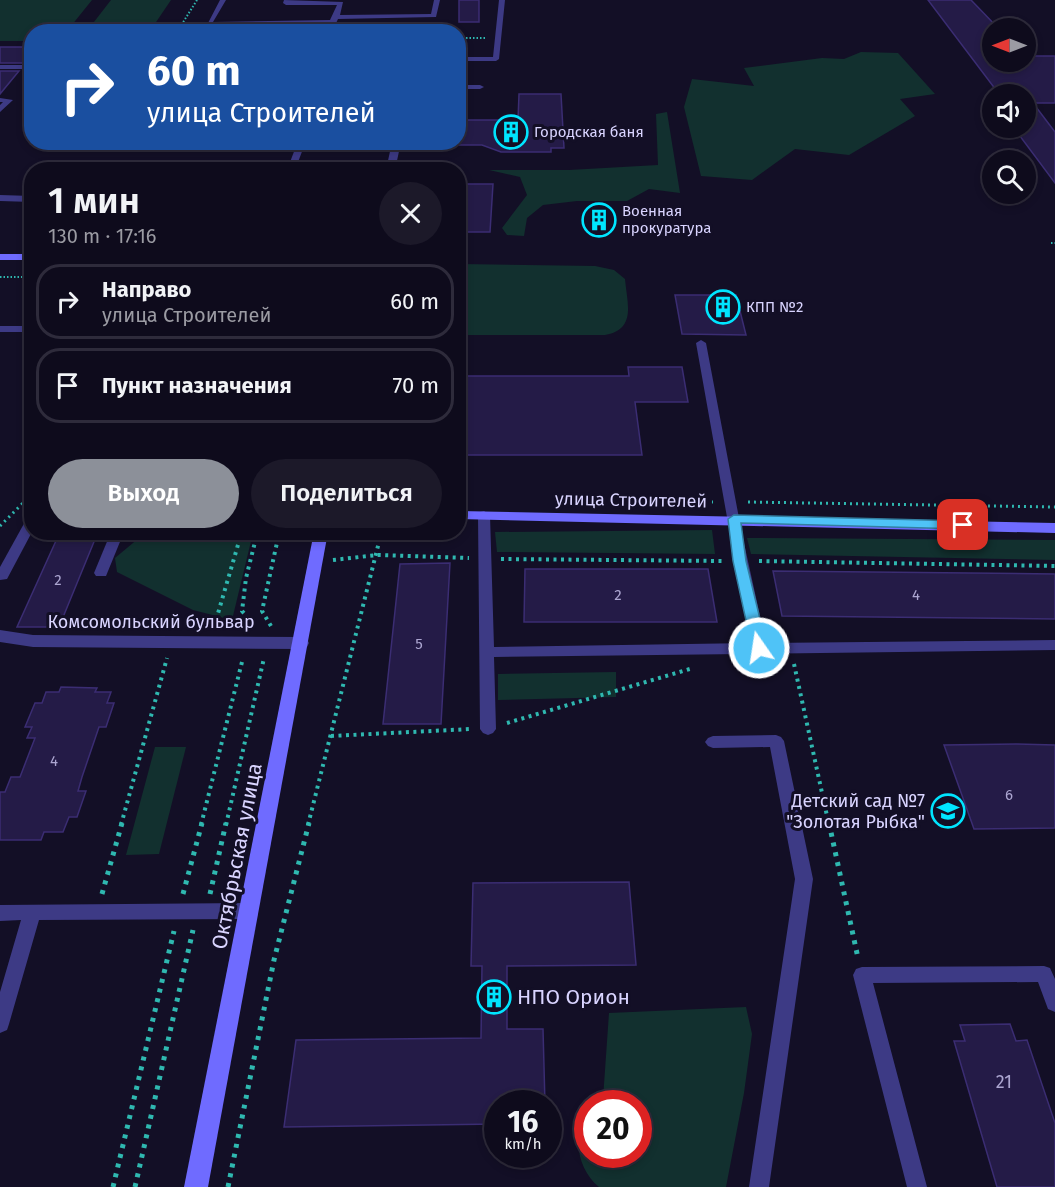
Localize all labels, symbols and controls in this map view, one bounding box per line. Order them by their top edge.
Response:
north arrow [982,18,1036,72]
map controls [982,18,1036,204]
text: 60 m [147,46,241,96]
icon: right [48,48,126,126]
button: sound [982,84,1036,138]
text: улица Строителей [147,97,376,129]
building icon: Городская баня [493,114,529,150]
place label: Городская баня [534,123,644,141]
button: search [982,150,1036,204]
text: 1 мин [48,179,140,223]
button: close [379,182,442,245]
building icon: Военная прокуратура [581,202,617,238]
place label: Военная прокуратура [622,202,711,237]
text: 130 m · 17:16 [48,224,157,248]
text: Направо [102,276,191,303]
icon: right [51,285,84,318]
text: 60 m [390,288,439,315]
building icon: КПП №2 [705,289,741,325]
place label: КПП №2 [746,298,803,316]
text: улица Строителей [102,303,271,327]
icon: arrive [51,369,84,402]
text: Пункт назначения [102,372,292,399]
text: 70 m [393,372,439,399]
button: Выход [48,459,239,528]
button: Поделиться [251,459,442,528]
street label: улица Строителей [555,488,707,512]
pin [937,499,988,550]
icon: arrive [946,508,979,541]
house number: 2 [54,571,62,589]
house number: 2 [614,586,622,604]
house number: 4 [912,586,920,604]
street label: Комсомольский бульвар [47,611,255,633]
position arrow [727,616,791,680]
house number: 5 [415,635,423,653]
house number: 4 [50,752,58,770]
street label: Октябрьская улица [206,761,268,951]
house number: 6 [1005,786,1013,804]
place label: Детский сад №7 "Золотая Рыбка" [786,790,925,833]
school or university icon: Детский сад №7 "Золотая Рыбка" [930,793,966,829]
building icon: НПО Орион [476,979,512,1015]
place label: НПО Орион [517,984,630,1010]
house number: 21 [996,1071,1012,1093]
speed limit sign: 20 [574,1090,652,1168]
text: 16 [508,1104,538,1140]
text: km/h [504,1135,542,1153]

